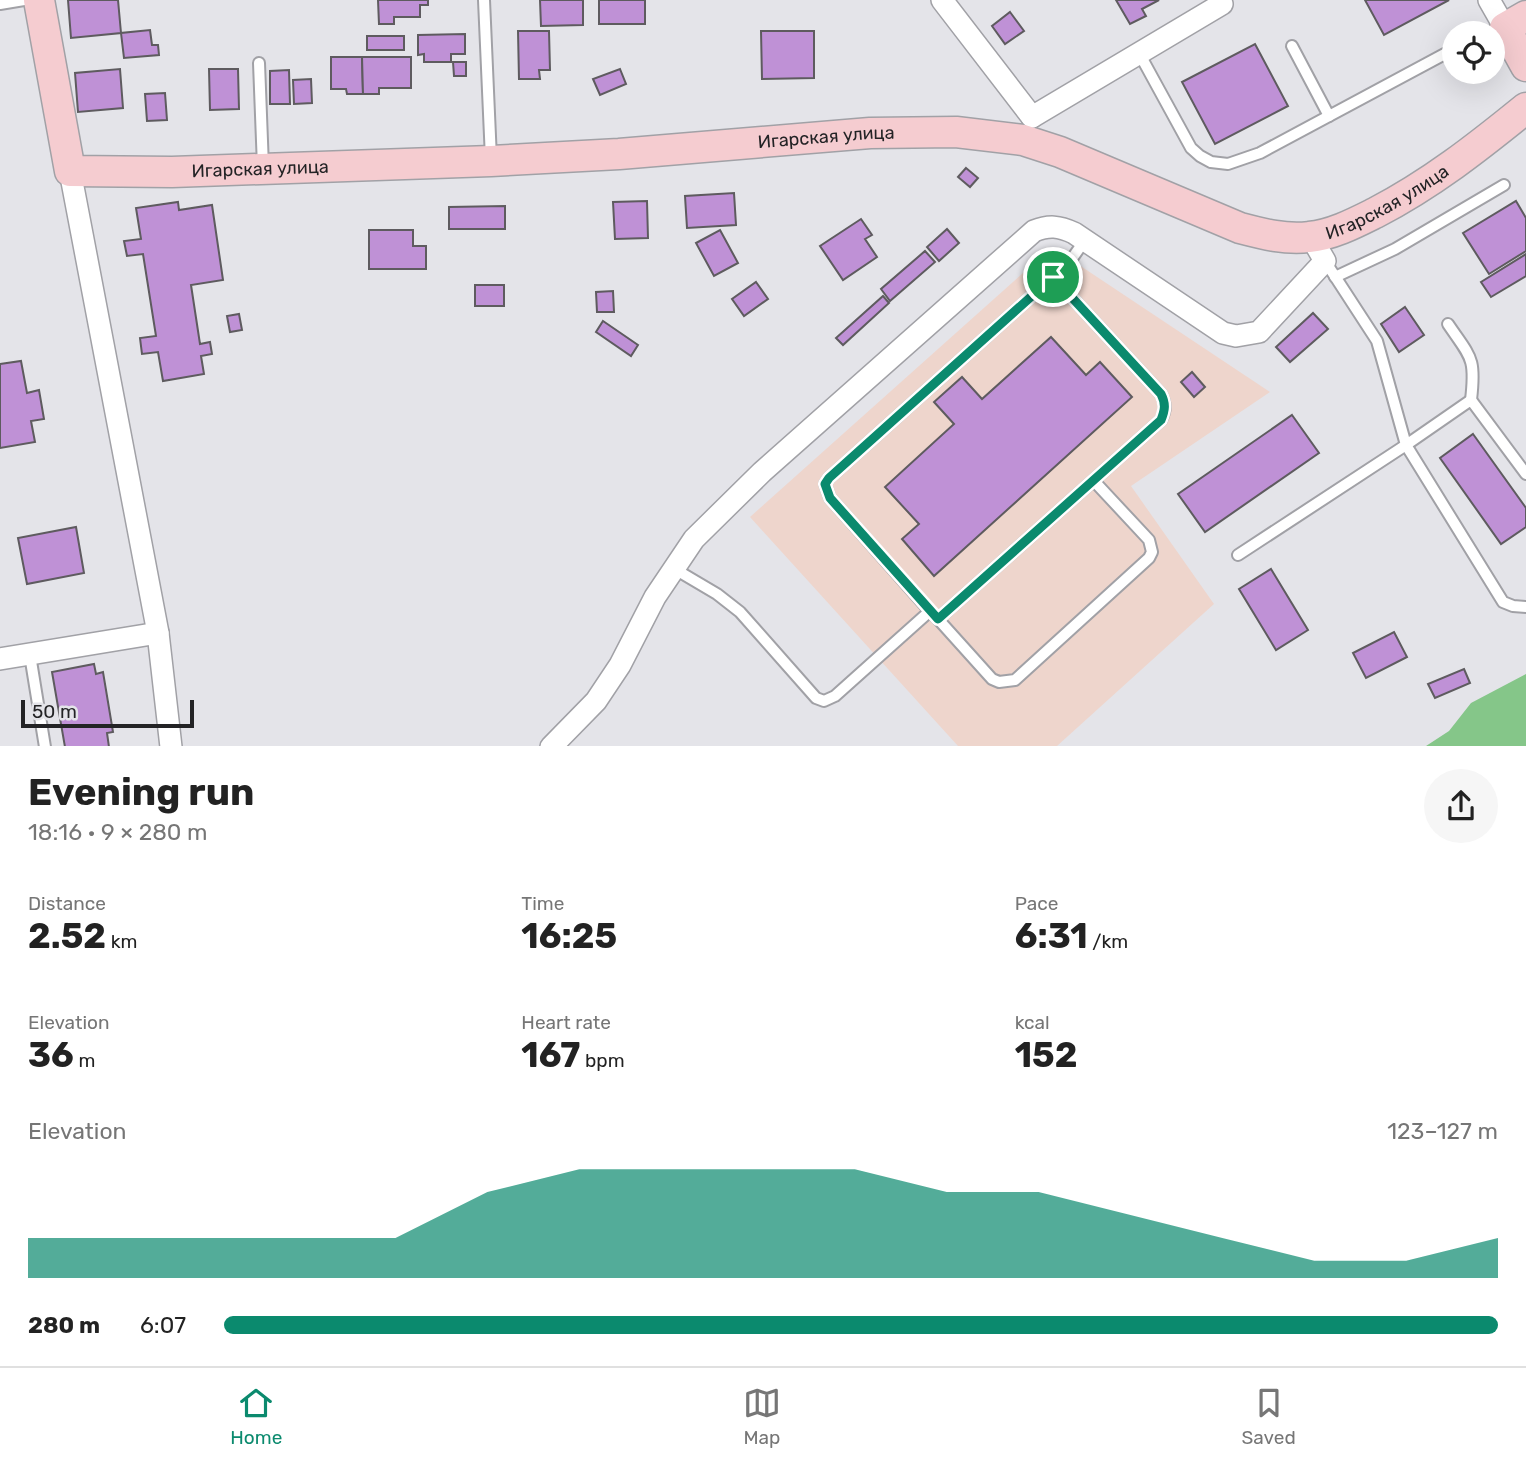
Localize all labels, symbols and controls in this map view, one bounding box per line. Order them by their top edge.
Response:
map controls [1442,21,1505,84]
button: locate [1442,21,1505,84]
street label: Игарская улица [757,122,895,153]
street label: Игарская улица [191,156,329,182]
street label: Игарская улица [1323,160,1453,244]
pin [1023,247,1083,307]
icon: arrive [1034,258,1072,296]
scale bar [21,698,194,729]
text: 50 m [32,700,77,723]
text: Evening run [28,769,254,815]
button: share [1424,769,1498,843]
text: 18:16 · 9 × 280 m [28,818,208,846]
text: Distance [28,892,106,915]
text: Time [521,892,564,915]
text: Pace [1015,892,1058,915]
text: 2.52 [28,915,106,957]
text: 16:25 [521,915,617,957]
text: 6:31 [1015,915,1088,957]
text: km [106,930,137,953]
text: /km [1088,930,1128,953]
text: Elevation [28,1011,109,1034]
text: Heart rate [521,1011,611,1034]
text: kcal [1015,1011,1050,1034]
text: 36 [28,1034,74,1076]
text: 167 [521,1034,580,1076]
text: 152 [1015,1034,1077,1076]
text: m [74,1049,95,1072]
text: bpm [580,1049,625,1072]
text: Elevation [28,1117,127,1145]
text: 123–127 m [1387,1117,1498,1145]
text: 280 m [28,1311,100,1339]
text: 6:07 [140,1311,186,1339]
tab: Home [230,1384,282,1449]
tab: Map [743,1384,781,1449]
tab: Saved [1241,1384,1296,1449]

